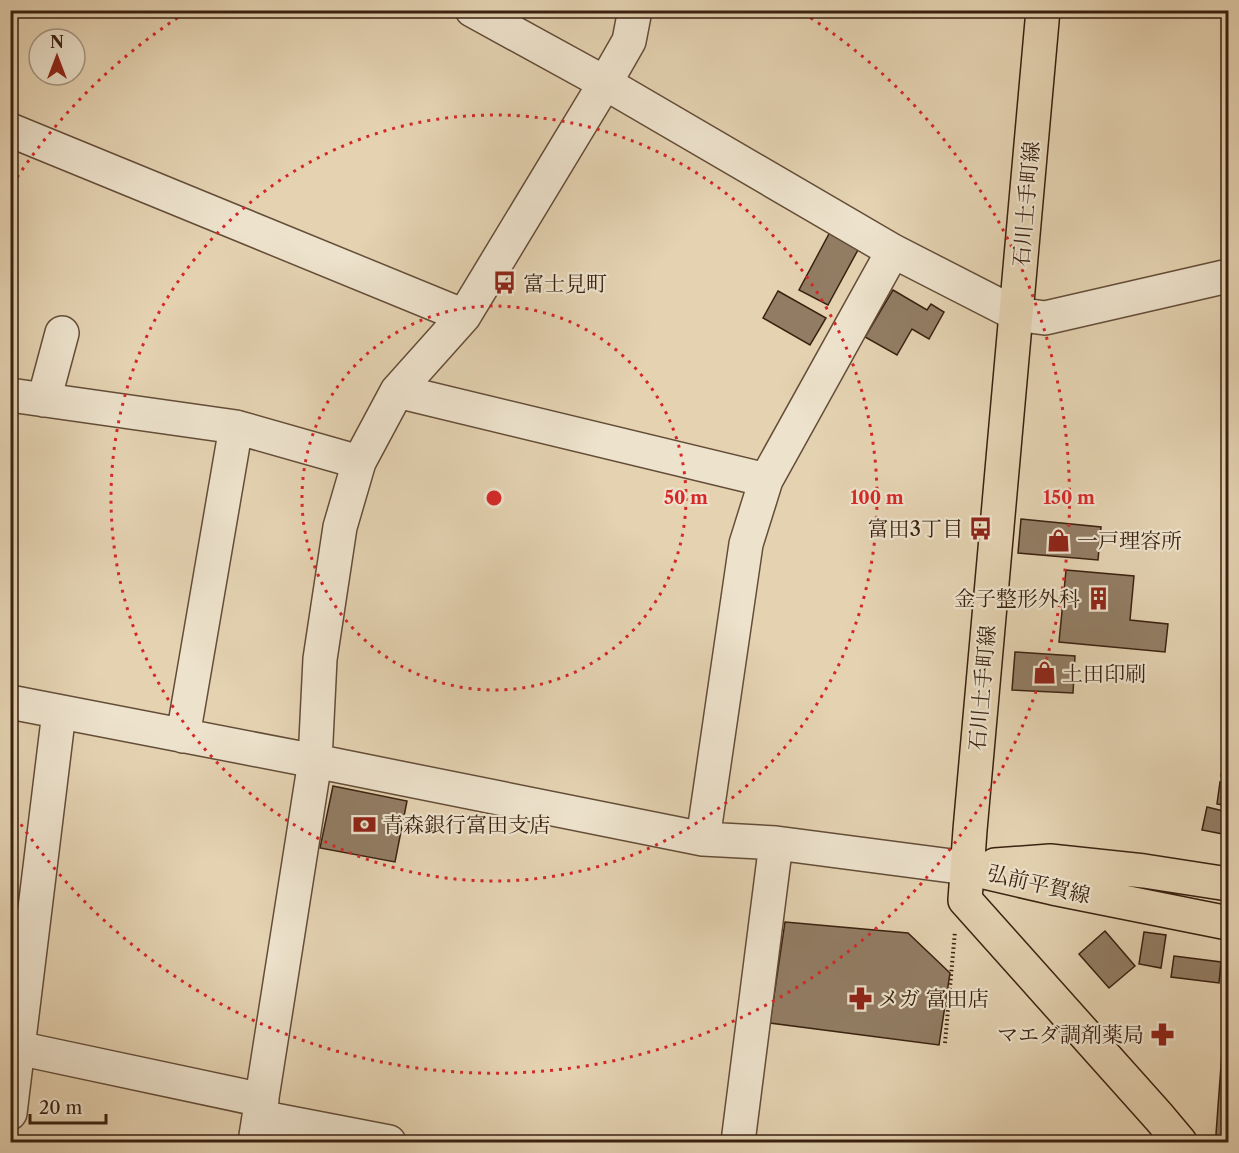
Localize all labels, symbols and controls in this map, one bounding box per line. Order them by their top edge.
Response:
north arrow [27,27,87,87]
text: N [50,32,64,52]
street label: 石川土手町線 [1008,140,1044,268]
bus stop icon: 富士見町 [492,270,518,296]
place label: 富士見町 [523,271,607,296]
text: 50 m [664,487,708,509]
text: 100 m [850,487,904,509]
text: 150 m [1043,487,1095,509]
centre of rings [484,488,504,508]
bus stop icon: 富田3丁目 [968,515,994,541]
place label: 富田3丁目 [867,516,963,541]
shop icon: 一戸理容所 [1046,527,1072,553]
place label: 一戸理容所 [1077,528,1182,553]
building icon: 金子整形外科 [1085,585,1111,611]
place label: 金子整形外科 [954,586,1080,611]
street label: 石川土手町線 [964,624,1000,752]
shop icon: 土田印刷 [1031,660,1057,686]
place label: 土田印刷 [1062,661,1146,686]
bank icon: 青森銀行富田支店 [351,811,377,837]
place label: 青森銀行富田支店 [382,812,550,837]
street label: 弘前平賀線 [985,860,1093,908]
pharmacy icon: メガ 富田店 [847,985,873,1011]
place label: メガ 富田店 [878,986,989,1011]
pharmacy icon: マエダ調剤薬局 [1149,1021,1175,1047]
place label: マエダ調剤薬局 [997,1022,1144,1047]
scale bar [30,1087,106,1125]
text: 20 m [39,1097,83,1119]

